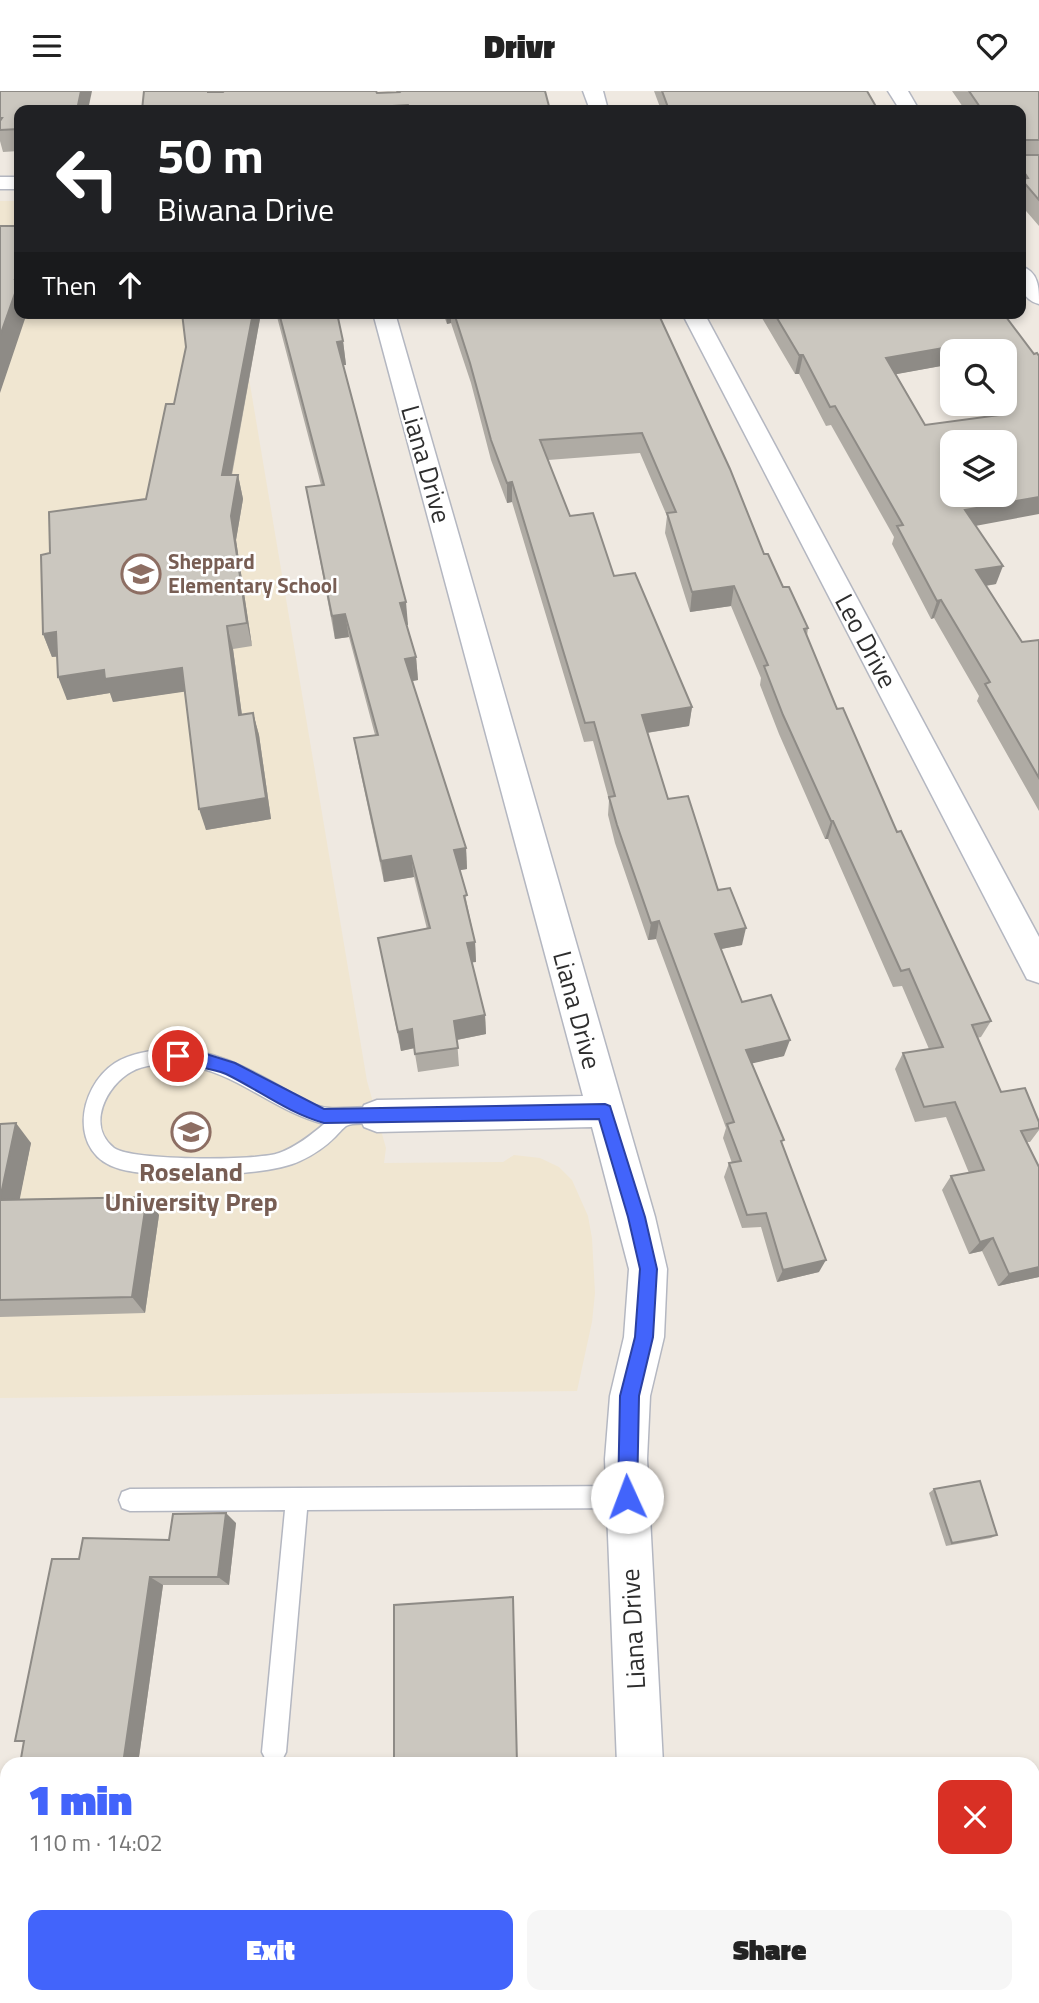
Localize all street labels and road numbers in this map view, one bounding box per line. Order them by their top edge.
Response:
street label: Liana Drive [391,400,462,527]
street label: Leo Drive [825,587,908,695]
street label: Liana Drive [543,947,612,1073]
street label: Liana Drive [610,1568,655,1690]

